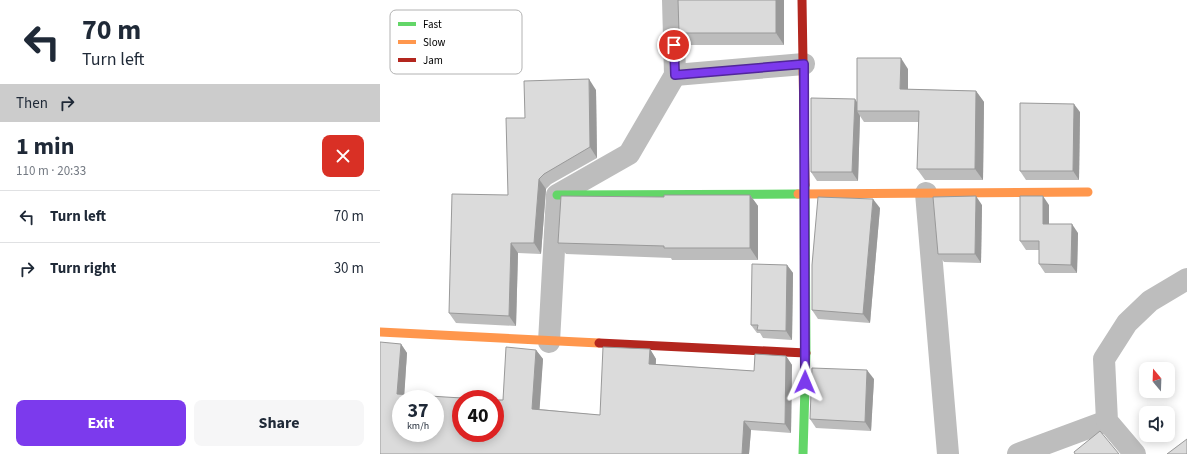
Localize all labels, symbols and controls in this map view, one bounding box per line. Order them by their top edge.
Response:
text: 70 m [82,10,141,50]
legend [390,10,522,74]
icon: left [16,16,68,68]
text: Fast [423,17,442,32]
pin [657,28,691,62]
icon: arrive [663,34,685,56]
text: Slow [423,35,446,50]
text: Turn left [82,47,144,72]
text: Jam [423,53,443,68]
icon: right [56,92,78,114]
text: Then [16,93,48,114]
text: 1 min [16,129,74,164]
button: close [322,135,364,177]
text: 110 m · 20:33 [16,162,86,180]
icon: left [16,206,38,228]
text: Turn left [50,206,106,227]
text: 70 m [334,206,364,227]
icon: right [16,258,38,280]
text: Turn right [50,258,116,279]
text: 30 m [334,258,364,279]
position arrow [784,361,826,403]
north arrow [1139,362,1175,398]
map controls [1139,362,1175,442]
speed limit sign: 40 [452,390,504,442]
text: 37 [407,397,429,425]
button: Exit [16,400,186,446]
button: Share [194,400,364,446]
button: sound [1139,406,1175,442]
text: km/h [407,419,429,433]

